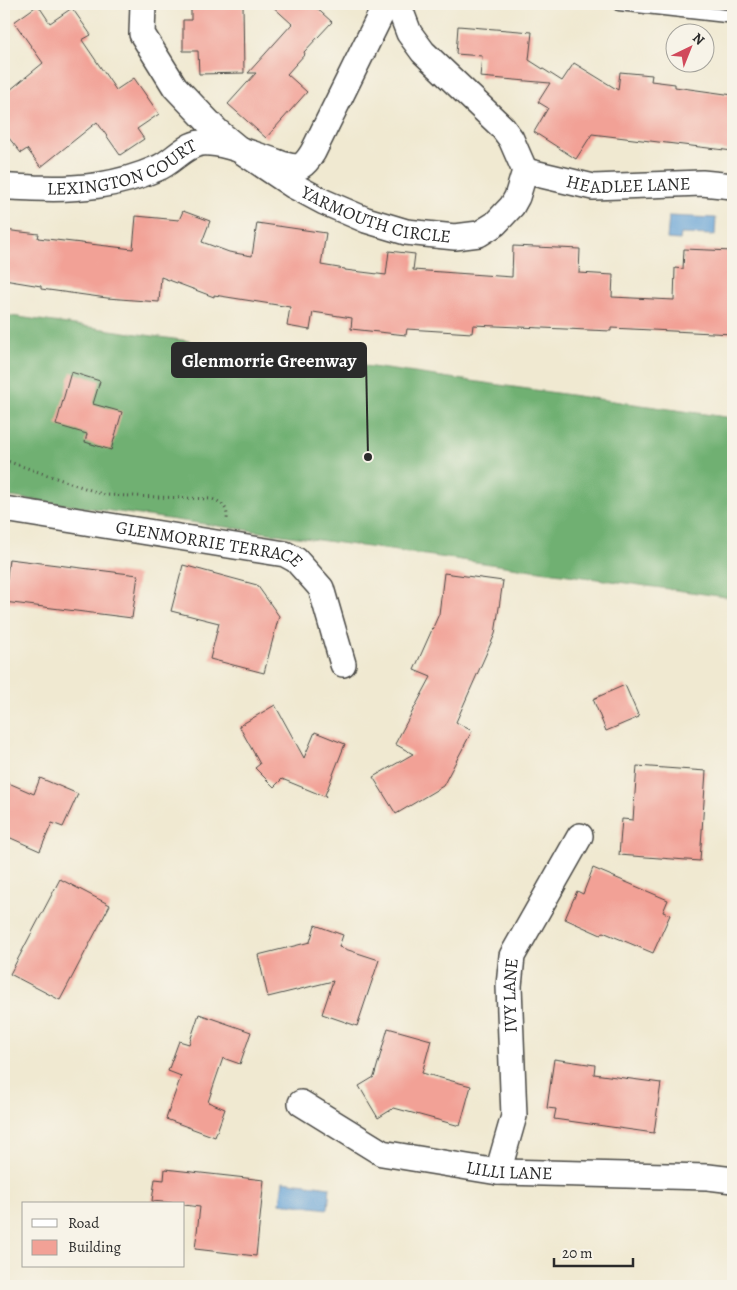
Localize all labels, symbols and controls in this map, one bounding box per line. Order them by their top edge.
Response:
north arrow [664,22,714,72]
text: N [688,28,709,49]
street label: LEXINGTON COURT [47,133,200,200]
street label: HEADLEE LANE [564,169,691,199]
street label: YARMOUTH CIRCLE [296,180,452,248]
callout: Glenmorrie Greenway [172,343,366,377]
text: Glenmorrie Greenway [182,348,358,374]
street label: GLENMORRIE TERRACE [114,515,309,572]
street label: IVY LANE [497,957,524,1033]
street label: LILLI LANE [464,1155,553,1185]
legend [22,1202,185,1268]
text: Road [68,1213,100,1233]
scale bar [554,1235,633,1267]
text: Building [68,1237,121,1257]
text: 20 m [562,1243,593,1263]

